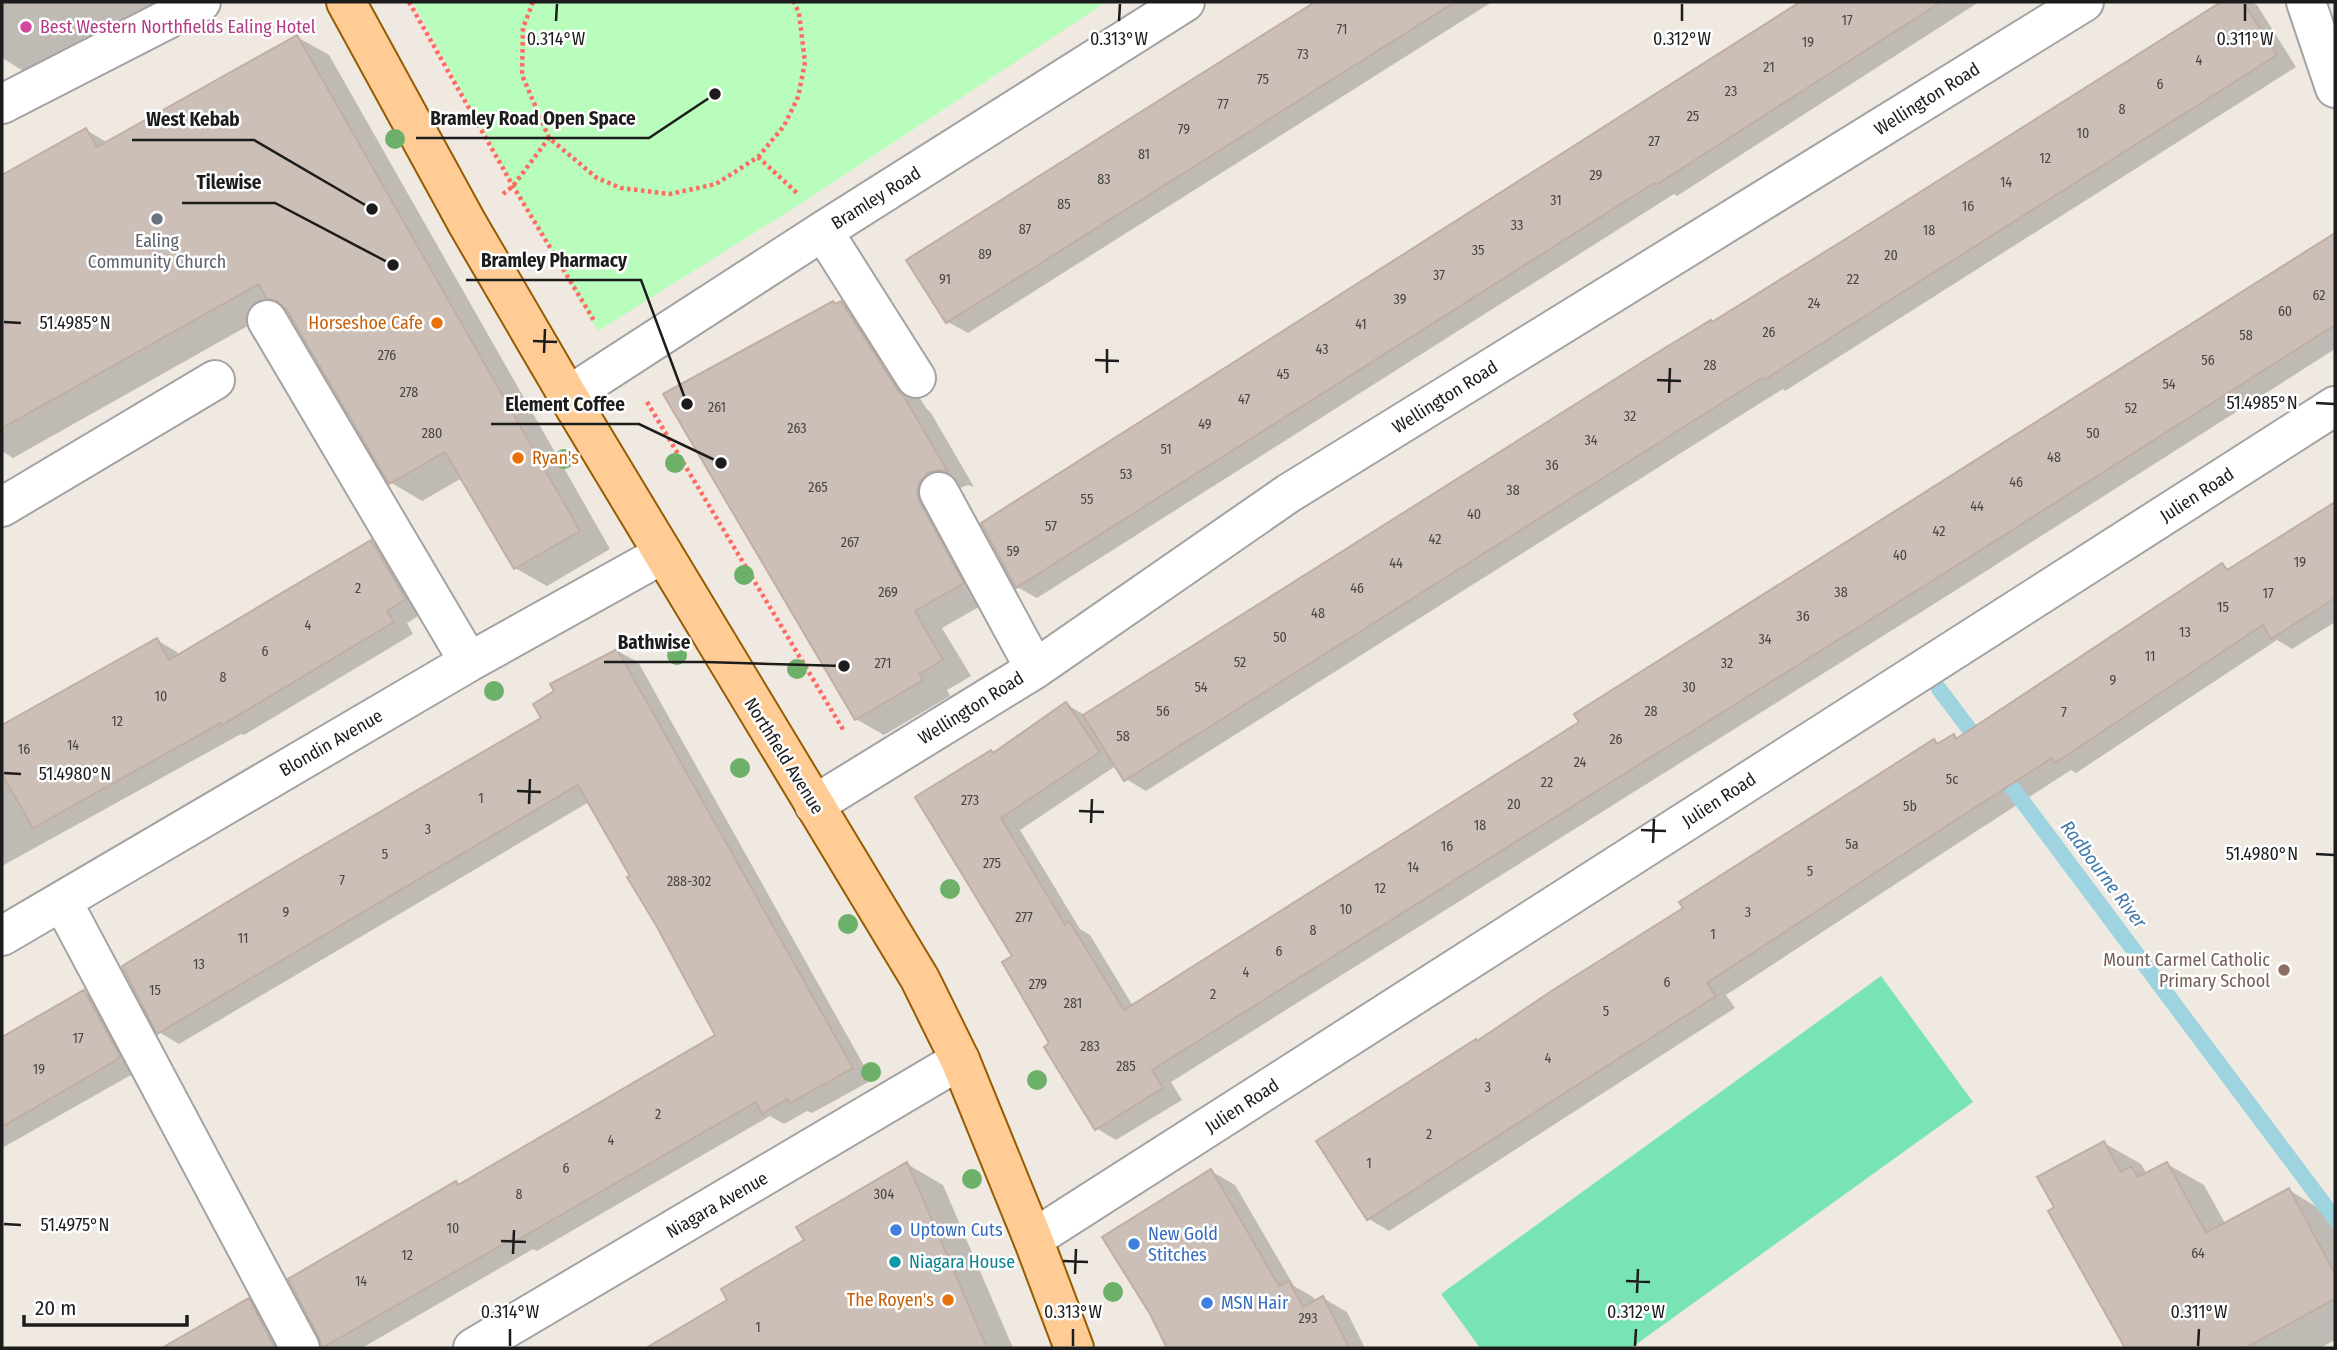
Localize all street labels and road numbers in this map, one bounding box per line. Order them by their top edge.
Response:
street label: Wellington Road [1870,58,1984,140]
street label: Bramley Road [827,162,925,234]
street label: Wellington Road [1388,356,1502,438]
street label: Julien Road [2156,463,2238,527]
street label: Wellington Road [914,667,1028,749]
street label: Northfield Avenue [739,694,829,818]
street label: Blondin Avenue [276,705,387,781]
street label: Julien Road [1678,768,1760,832]
street label: Julien Road [1201,1074,1283,1138]
street label: Niagara Avenue [662,1167,772,1243]

